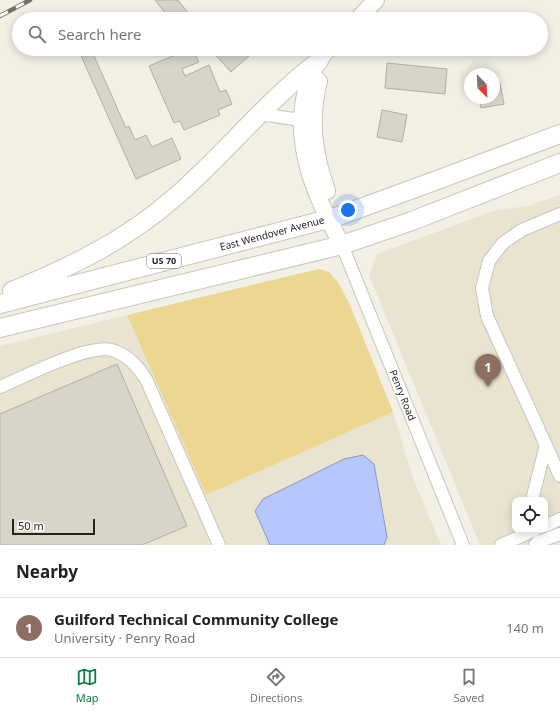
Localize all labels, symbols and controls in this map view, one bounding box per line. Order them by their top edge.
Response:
search box [12,12,548,56]
icon: search [26,23,48,45]
text: Search here [58,24,141,44]
north arrow [464,68,500,104]
your location [338,200,358,220]
street label: East Wendover Avenue [218,212,326,254]
road number: US 70 [147,254,181,268]
pin: 1 [475,354,501,387]
street label: Penry Road [386,367,420,423]
map controls [512,497,548,533]
button: locate [512,497,548,533]
scale bar [12,517,95,536]
text: 50 m [18,518,44,533]
text: Nearby [16,560,78,583]
text: Guilford Technical Community College [54,609,338,629]
text: 1 [25,619,33,637]
text: 140 m [506,619,544,637]
text: University · Penry Road [54,629,195,647]
tab: Map [76,666,99,705]
tab: Directions [250,666,302,705]
tab: Saved [454,666,484,705]

